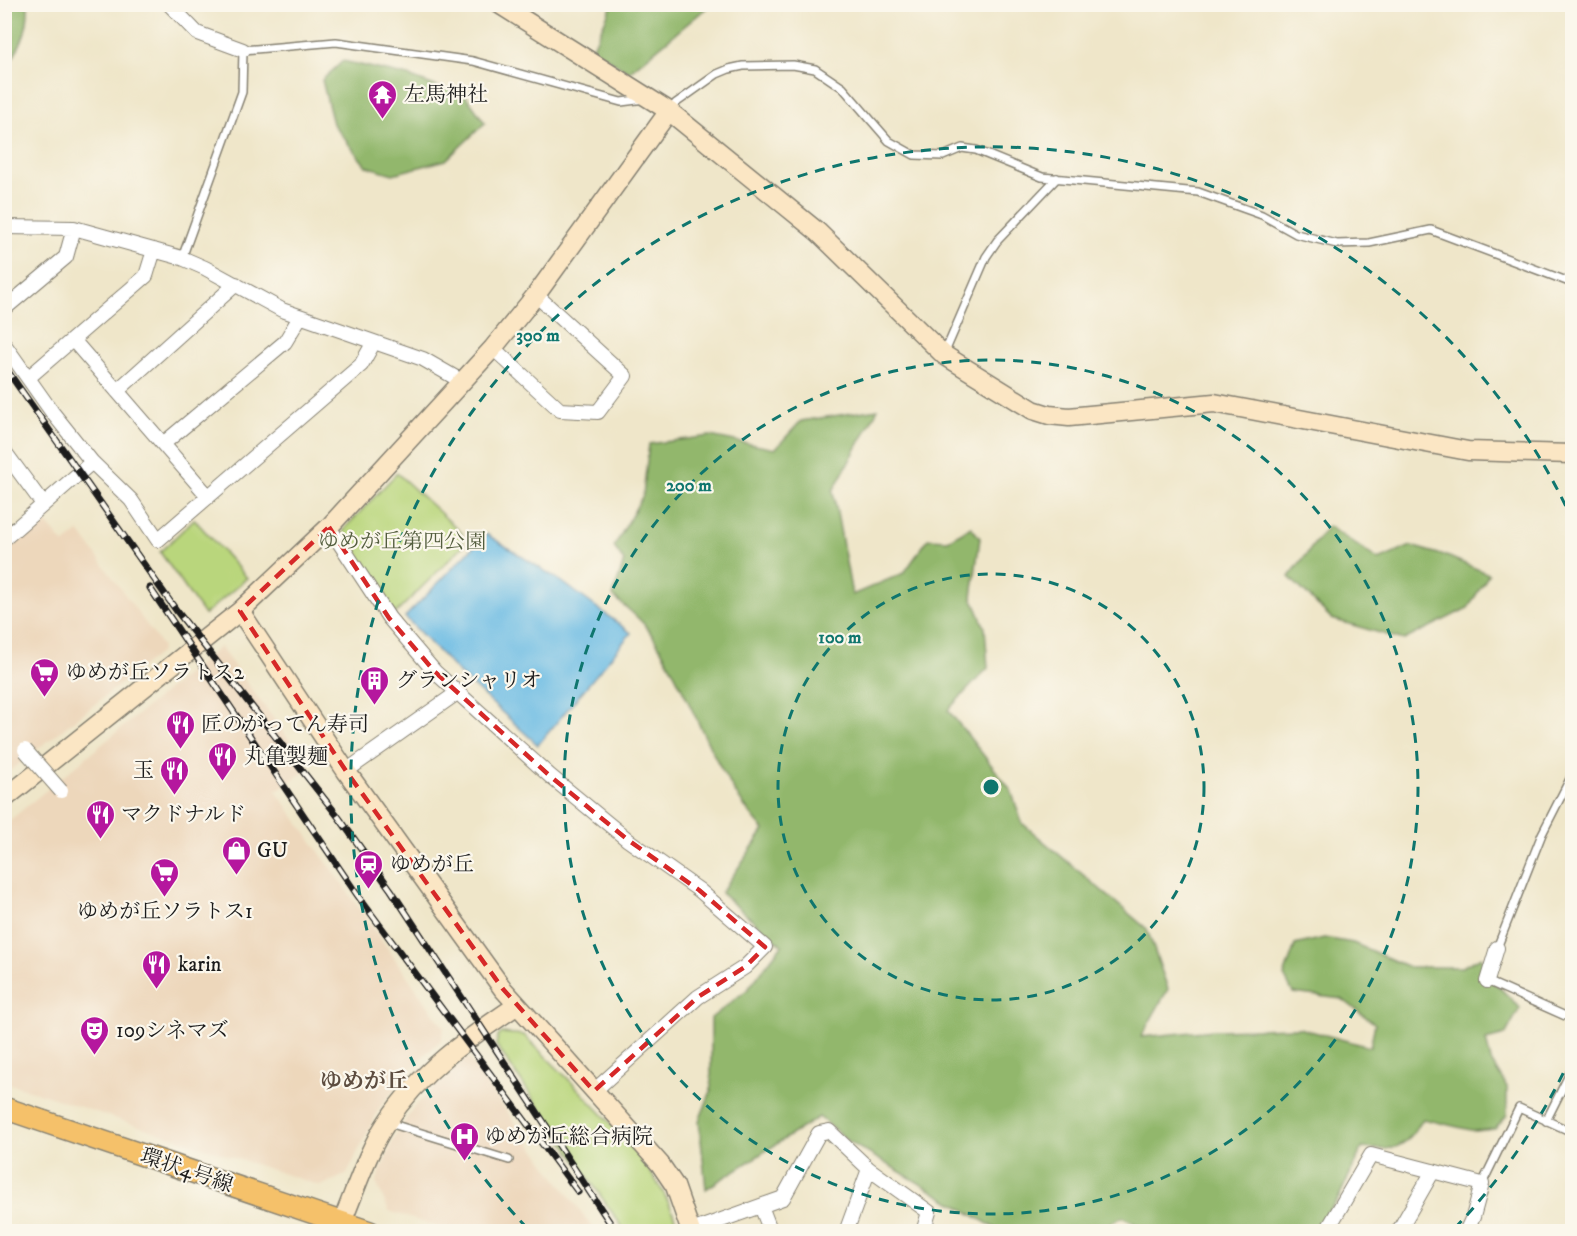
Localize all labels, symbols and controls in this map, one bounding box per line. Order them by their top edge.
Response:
temple icon: 左馬神社 [367,78,399,120]
place label: 左馬神社 [404,82,488,108]
text: 300 m [516,325,560,347]
text: 200 m [666,475,712,497]
park label: ゆめが丘第四公園 [318,529,486,555]
text: 100 m [818,627,862,649]
supermarket icon: ゆめが丘ソラトス2 [29,656,61,698]
place label: ゆめが丘ソラトス2 [66,660,245,686]
building icon: グランシャリオ [359,664,391,706]
place label: グランシャリオ [396,668,542,694]
restaurant icon: 匠のがってん寿司 [164,708,196,750]
place label: 匠のがってん寿司 [201,712,369,738]
restaurant icon: 丸亀製麺 [207,740,239,782]
place label: 丸亀製麺 [244,744,328,770]
restaurant icon: 玉 [159,754,191,796]
place label: 玉 [133,758,154,784]
centre of rings [981,777,1001,797]
restaurant icon: マクドナルド [84,798,116,840]
place label: マクドナルド [121,802,246,828]
shop icon: GU [220,834,252,876]
place label: GU [257,838,288,864]
station icon: ゆめが丘 [353,848,385,890]
place label: ゆめが丘 [390,852,474,878]
supermarket icon: ゆめが丘ソラトス1 [149,856,181,898]
place label: ゆめが丘ソラトス1 [77,899,253,925]
restaurant icon: karin [141,948,173,990]
place label: karin [178,952,222,978]
theatre icon: 109シネマズ [79,1014,111,1056]
place label: 109シネマズ [116,1018,229,1044]
district label: ゆめが丘 [320,1068,408,1095]
hospital icon: ゆめが丘総合病院 [448,1120,480,1162]
place label: ゆめが丘総合病院 [485,1124,653,1150]
street label: 環状4号線 [137,1143,236,1199]

